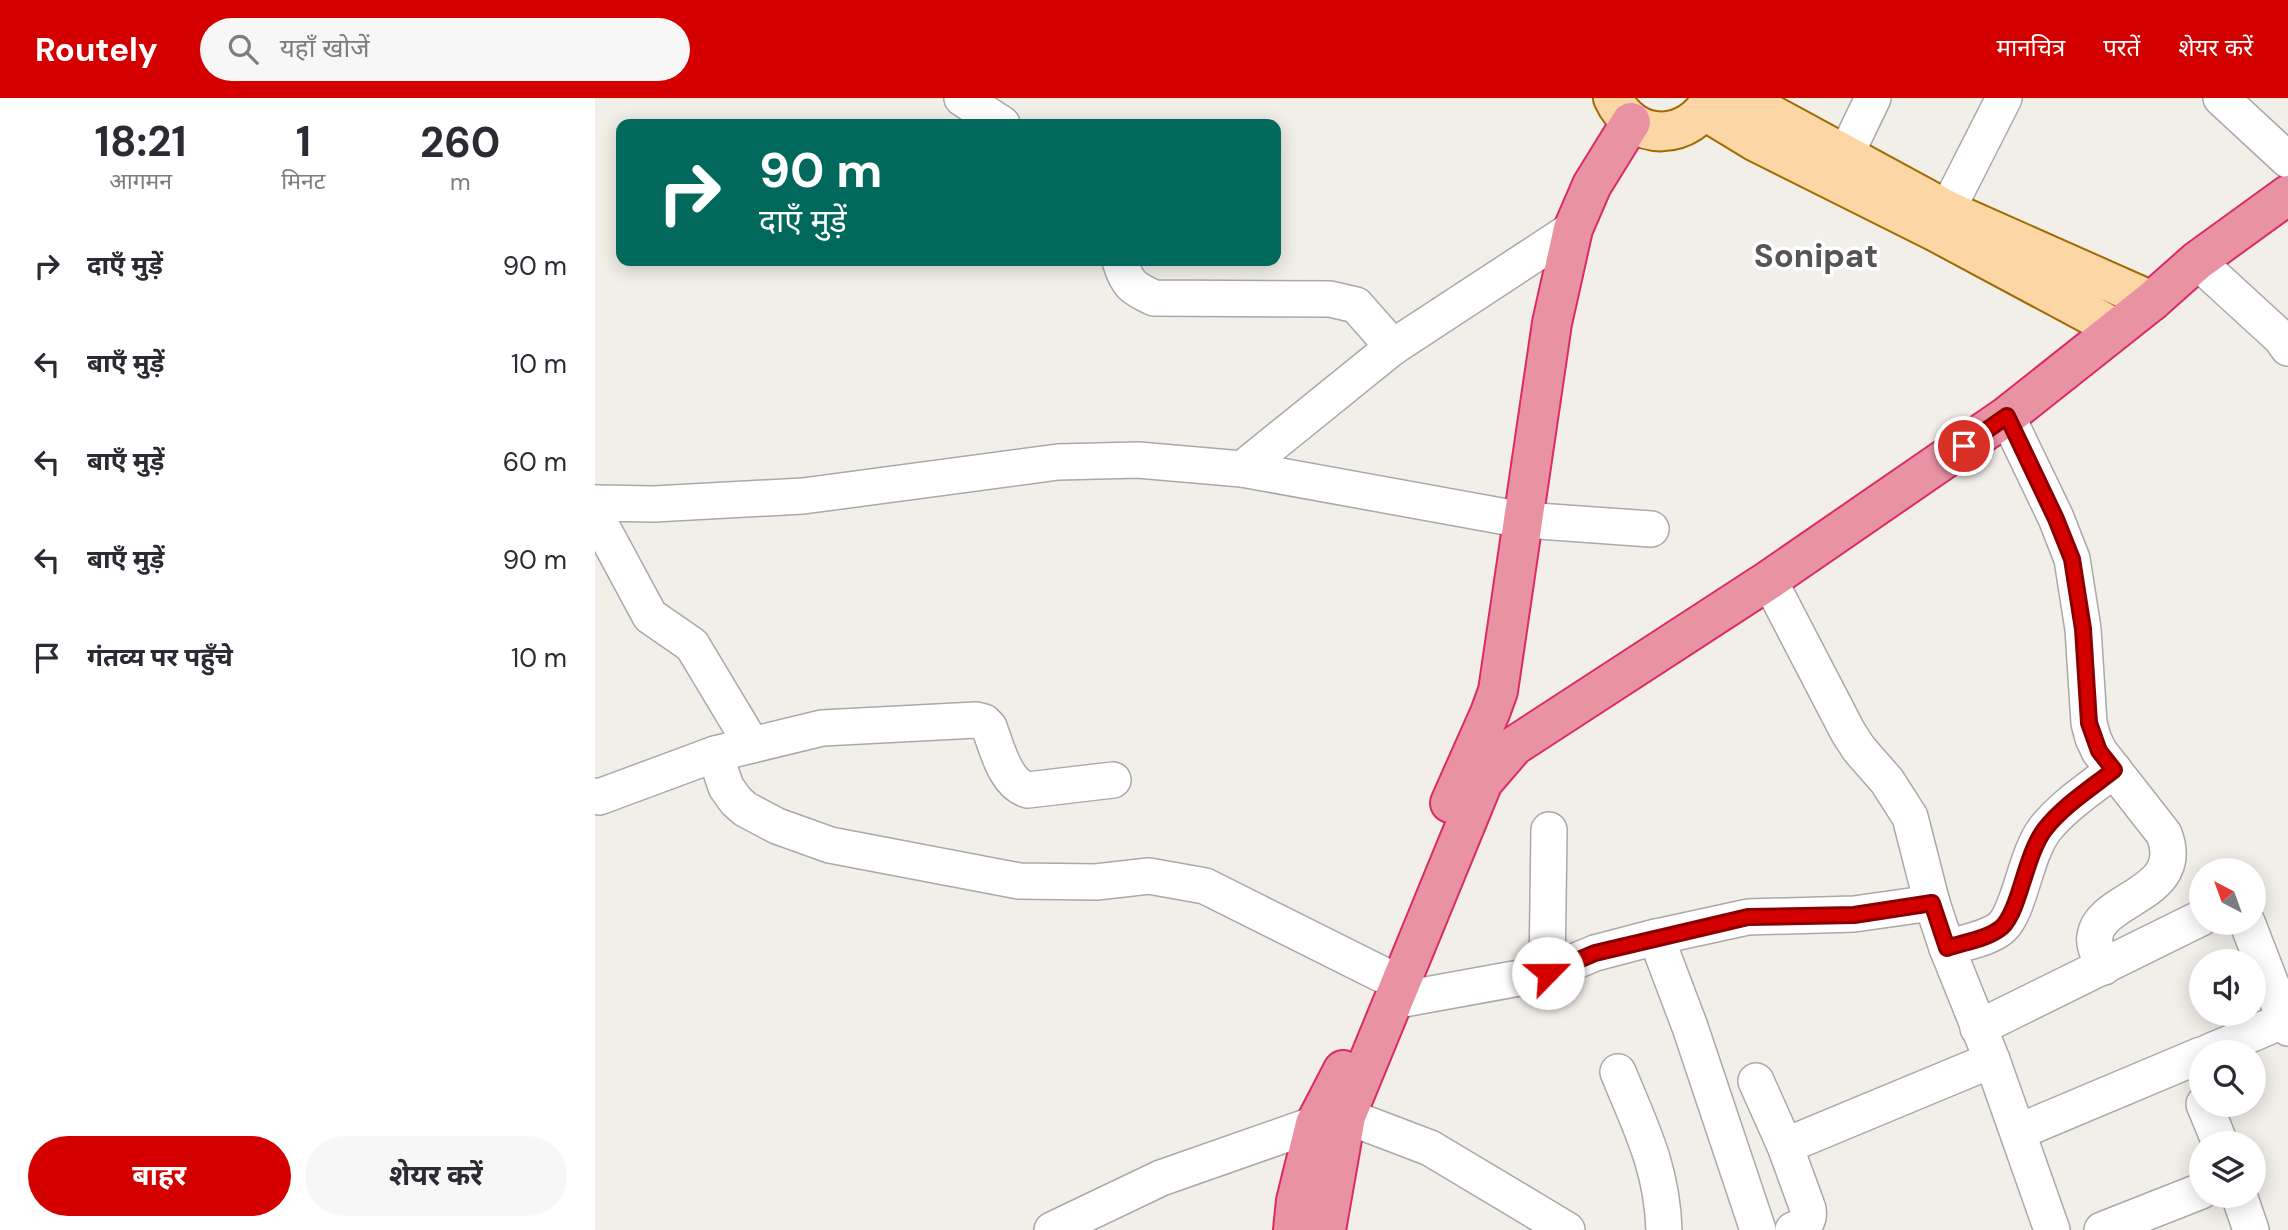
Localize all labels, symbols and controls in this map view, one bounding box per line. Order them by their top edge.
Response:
search box [200,18,690,81]
text: Routely [35,28,158,71]
icon: search [224,30,262,68]
text: यहाँ खोजें [280,31,370,65]
text: मानचित्र [1997,32,2065,63]
text: परतें [2103,32,2140,63]
text: शेयर करें [2178,32,2253,63]
text: 18:21 [95,114,187,169]
text: 1 [296,114,311,169]
text: 260 [420,115,500,170]
text: 90 m [759,138,882,202]
icon: right [644,147,735,238]
text: आगमन [109,166,172,196]
text: मिनट [281,166,325,196]
text: m [450,167,470,197]
text: दाएँ मुड़ें [759,200,847,242]
district label: Sonipat [1754,234,1878,277]
icon: right [28,247,66,285]
text: दाएँ मुड़ें [87,248,163,282]
text: 90 m [503,249,567,283]
icon: left [28,345,66,383]
text: बाएँ मुड़ें [87,346,164,380]
text: 10 m [511,347,567,381]
pin [1934,416,1994,476]
icon: arrive [1945,427,1983,465]
icon: left [28,443,66,481]
text: बाएँ मुड़ें [87,444,164,478]
text: 60 m [503,445,567,479]
icon: left [28,541,66,579]
text: बाएँ मुड़ें [87,542,164,576]
text: 90 m [503,543,567,577]
icon: arrive [28,639,66,677]
text: गंतव्य पर पहुँचे [87,640,233,674]
text: 10 m [511,641,567,675]
north arrow [2189,858,2266,934]
map controls [2189,858,2266,1208]
position arrow [1511,936,1585,1010]
button: sound [2189,949,2266,1026]
button: search [2189,1040,2266,1117]
button: layers [2189,1131,2266,1208]
button: बाहर [28,1136,291,1216]
button: शेयर करें [305,1136,567,1216]

